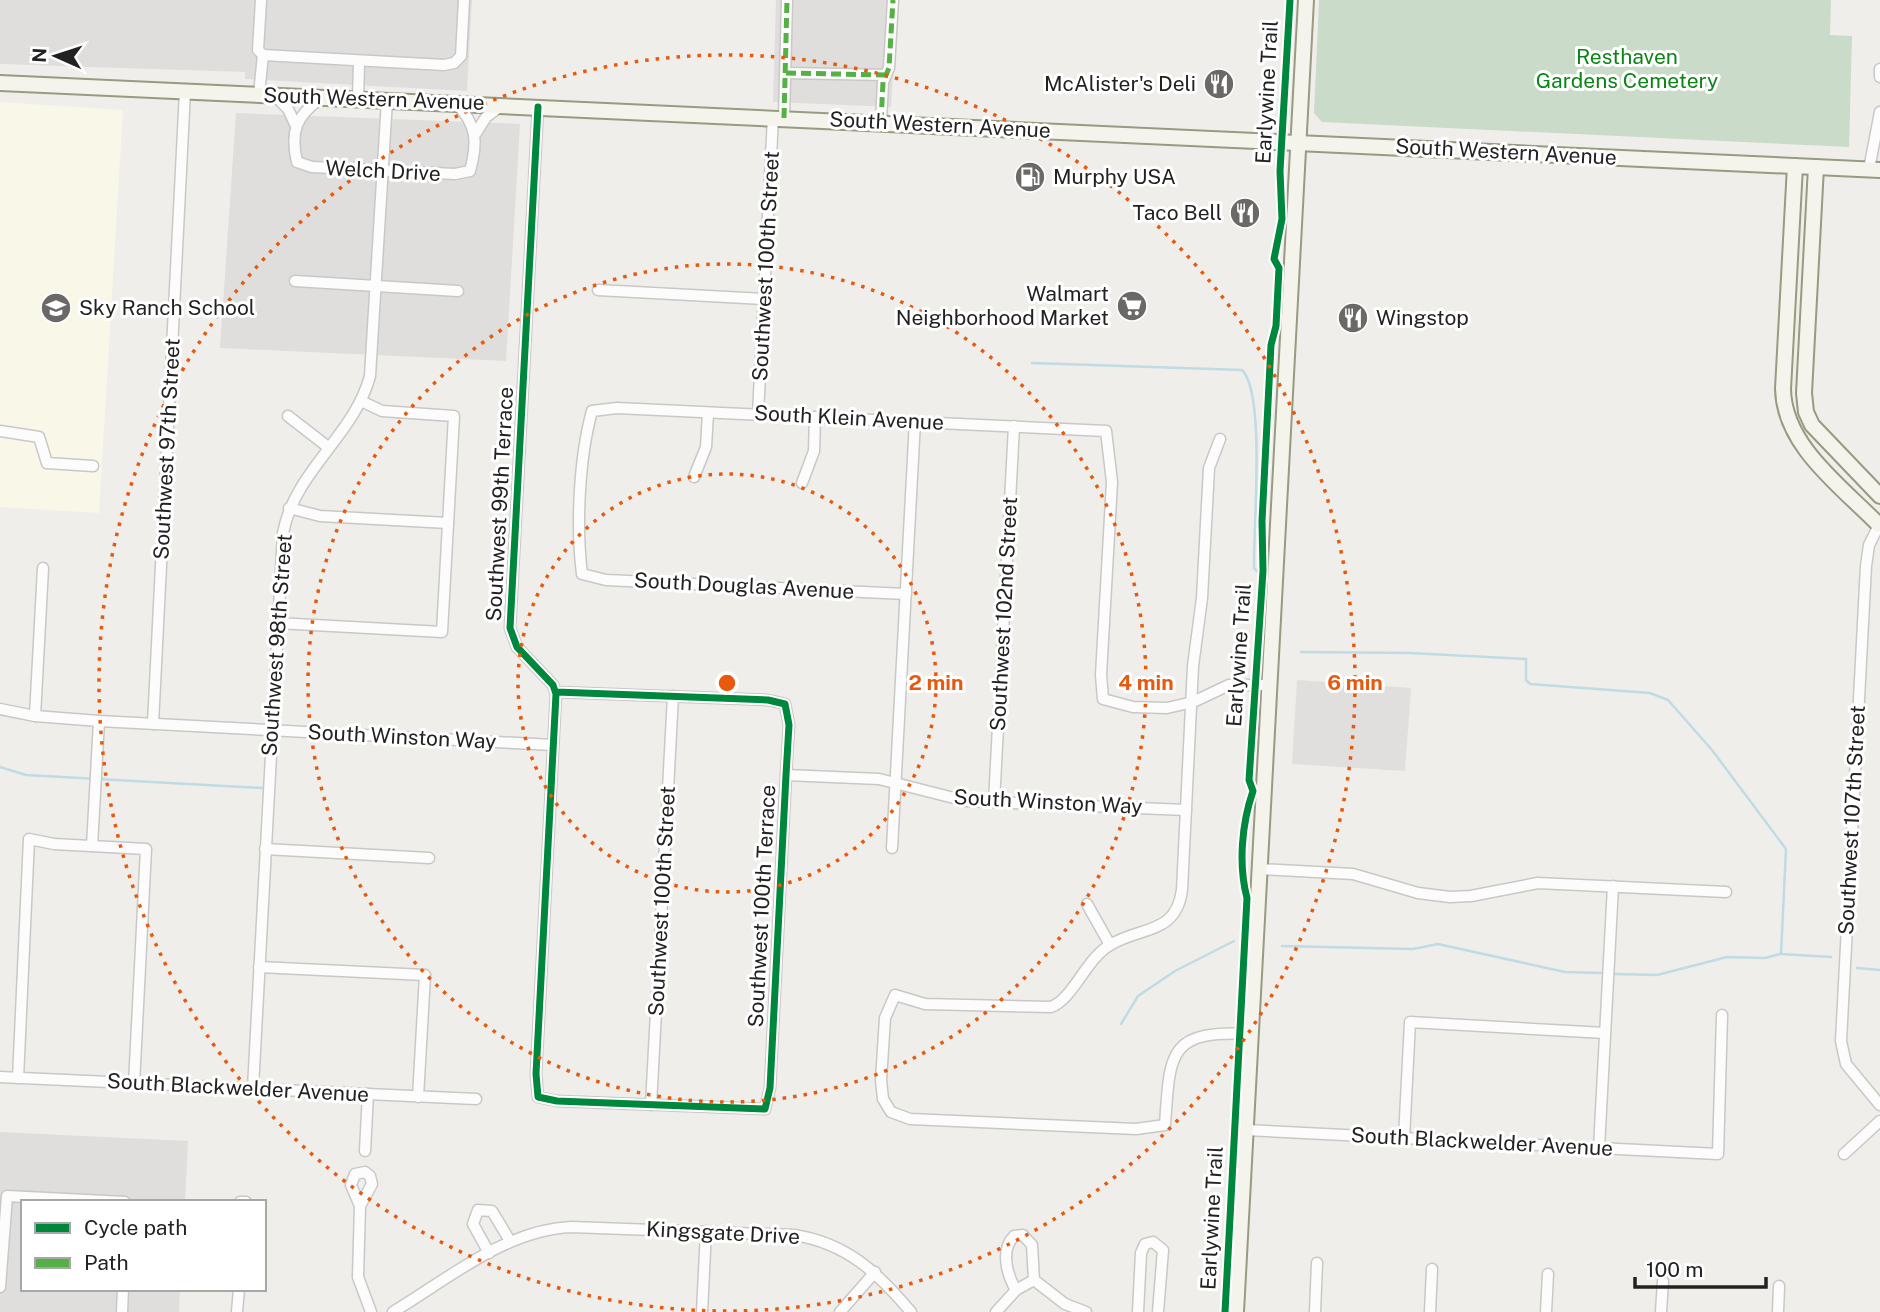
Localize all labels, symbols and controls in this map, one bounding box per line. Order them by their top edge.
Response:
street label: Earlywine Trail [1250,20,1283,164]
north arrow [21,21,91,91]
park label: Resthaven Gardens Cemetery [1536,44,1718,93]
text: N [28,47,50,63]
restaurant icon: McAlister's Deli [1202,67,1236,101]
place label: McAlister's Deli [1044,71,1196,96]
street label: South Western Avenue [263,82,485,115]
street label: South Western Avenue [829,106,1051,143]
street label: South Western Avenue [1395,133,1617,170]
street label: Southwest 100th Street [747,150,784,382]
street label: Welch Drive [325,155,441,186]
fuel station icon: Murphy USA [1013,160,1047,194]
place label: Murphy USA [1053,164,1176,189]
restaurant icon: Taco Bell [1228,196,1262,230]
place label: Taco Bell [1133,200,1222,225]
place label: Walmart Neighborhood Market [896,281,1109,330]
supermarket icon: Walmart Neighborhood Market [1115,289,1149,323]
school or university icon: Sky Ranch School [39,291,73,325]
place label: Sky Ranch School [79,295,255,320]
restaurant icon: Wingstop [1336,301,1370,335]
place label: Wingstop [1376,305,1469,330]
street label: Southwest 97th Street [148,338,185,560]
street label: Southwest 99th Terrace [481,386,518,622]
street label: South Klein Avenue [753,400,945,435]
street label: Southwest 102nd Street [985,496,1022,732]
street label: Southwest 98th Street [256,533,297,757]
street label: South Douglas Avenue [633,567,855,604]
street label: Earlywine Trail [1221,582,1256,728]
text: 2 min [908,670,964,695]
text: 4 min [1118,670,1174,695]
text: 6 min [1327,670,1383,695]
centre of rings [715,671,739,695]
street label: Southwest 107th Street [1833,704,1870,935]
street label: South Winston Way [307,719,497,754]
street label: Southwest 100th Terrace [743,784,780,1028]
street label: South Winston Way [953,784,1143,819]
street label: Southwest 100th Street [643,785,680,1017]
street label: South Blackwelder Avenue [106,1068,370,1107]
street label: South Blackwelder Avenue [1350,1122,1614,1161]
street label: Earlywine Trail [1195,1146,1228,1290]
legend [21,1200,266,1291]
text: Cycle path [84,1215,187,1240]
street label: Kingsgate Drive [645,1216,801,1249]
scale bar [1635,1246,1766,1290]
text: Path [84,1250,129,1275]
text: 100 m [1646,1257,1703,1282]

